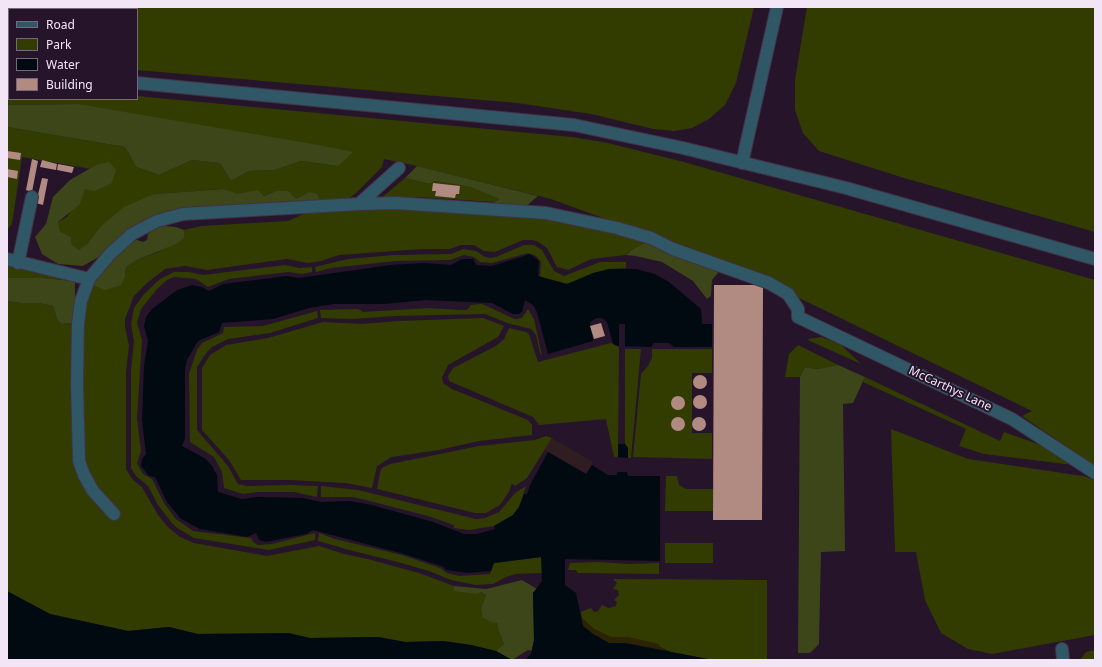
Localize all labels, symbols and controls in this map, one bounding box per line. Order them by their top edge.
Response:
legend [8,8,138,100]
text: Road [46,16,75,33]
text: Park [46,36,71,53]
text: Water [46,56,80,73]
text: Building [46,76,93,93]
street label: McCarthys Lane [906,363,994,415]

